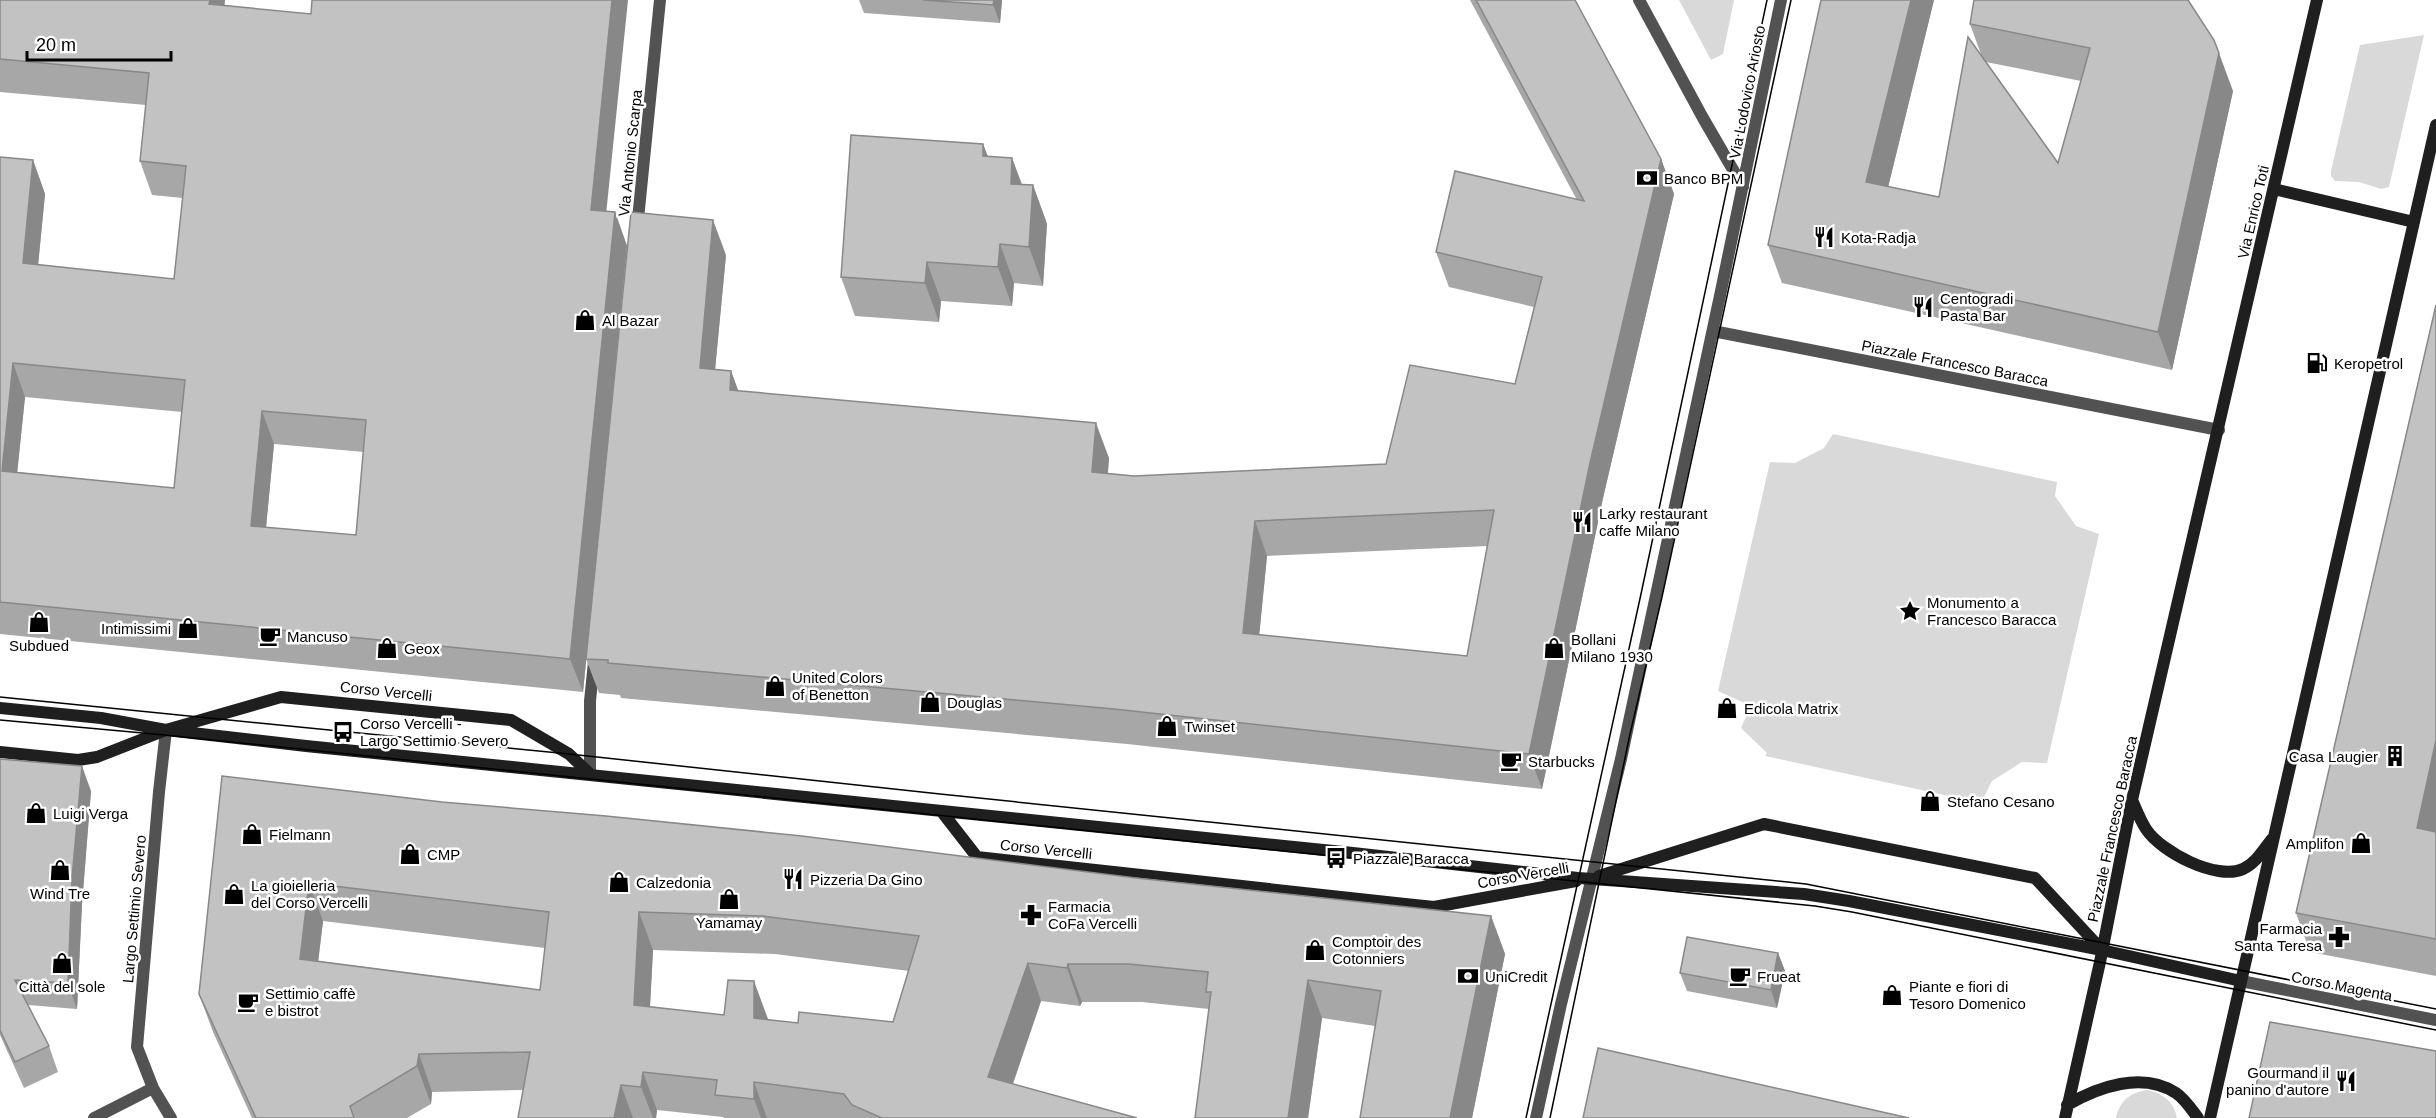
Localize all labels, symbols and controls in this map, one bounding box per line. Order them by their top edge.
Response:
scale bar [27,24,171,62]
street label: Via Lodovico Ariosto [1726,24,1768,160]
text: 20 m [36,35,76,55]
street label: Via Antonio Scarpa [615,88,645,217]
street label: Via Enrico Toti [2234,164,2272,260]
bank icon: Banco BPM [1635,166,1659,190]
place label: Banco BPM [1664,170,1743,187]
restaurant icon: Kota-Radja [1812,225,1836,249]
place label: Kota-Radja [1841,229,1917,246]
place label: Centogradi Pasta Bar [1940,290,2013,324]
restaurant icon: Centogradi Pasta Bar [1911,295,1935,319]
shop icon: Al Bazar [573,308,597,332]
place label: Al Bazar [602,312,659,329]
street label: Piazzale Francesco Baracca [1860,337,2051,390]
fuel station icon: Keropetrol [2305,351,2329,375]
place label: Keropetrol [2334,355,2403,372]
place label: Larky restaurant caffe Milano [1599,505,1708,539]
restaurant icon: Larky restaurant caffe Milano [1570,510,1594,534]
place label: Monumento a Francesco Baracca [1927,594,2057,628]
place icon: Monumento a Francesco Baracca [1898,599,1922,623]
shop icon: Subdued [27,610,51,634]
shop icon: Intimissimi [176,616,200,640]
place label: Intimissimi [101,620,171,637]
cafe icon: Mancuso [258,624,282,648]
place label: Mancuso [287,628,348,645]
place label: Bollani Milano 1930 [1571,631,1653,665]
shop icon: Geox [375,636,399,660]
shop icon: Bollani Milano 1930 [1542,636,1566,660]
place label: Subdued [9,637,69,654]
place label: Geox [404,640,440,657]
place label: United Colors of Benetton [792,669,883,703]
shop icon: United Colors of Benetton [763,674,787,698]
street label: Corso Vercelli [339,678,433,704]
shop icon: Douglas [918,690,942,714]
place label: Douglas [947,694,1002,711]
shop icon: Edicola Matrix [1715,696,1739,720]
place label: Edicola Matrix [1744,700,1839,717]
shop icon: Twinset [1155,714,1179,738]
place label: Corso Vercelli - Largo Settimio Severo [360,715,508,749]
place label: Twinset [1184,718,1236,735]
bus stop icon: Corso Vercelli - Largo Settimio Severo [331,720,355,744]
street label: Piazzale Francesco Baracca [2084,734,2140,924]
building icon: Casa Laugier [2383,744,2407,768]
place label: Casa Laugier [2289,748,2378,765]
cafe icon: Starbucks [1499,749,1523,773]
place label: Starbucks [1528,753,1595,770]
shop icon: Stefano Cesano [1918,789,1942,813]
place label: Stefano Cesano [1947,793,2055,810]
shop icon: Luigi Verga [24,801,48,825]
place label: Luigi Verga [53,805,129,822]
shop icon: Fielmann [240,822,264,846]
place label: Fielmann [269,826,331,843]
shop icon: Amplifon [2349,831,2373,855]
street label: Largo Settimio Severo [119,834,149,984]
place label: Amplifon [2286,835,2344,852]
street label: Corso Vercelli [999,836,1093,862]
shop icon: CMP [398,842,422,866]
place label: CMP [427,846,460,863]
bus stop icon: Piazzale Baracca [1324,846,1348,870]
place label: Piazzale Baracca [1353,850,1470,867]
shop icon: Wind Tre [48,858,72,882]
street label: Corso Vercelli [1476,859,1570,891]
restaurant icon: Pizzeria Da Gino [781,867,805,891]
shop icon: Calzedonia [607,870,631,894]
place label: Pizzeria Da Gino [810,871,923,888]
place label: Calzedonia [636,874,712,891]
place label: La gioielleria del Corso Vercelli [251,877,368,911]
shop icon: La gioielleria del Corso Vercelli [222,882,246,906]
place label: Wind Tre [30,885,90,902]
shop icon: Yamamay [717,887,741,911]
place label: Farmacia CoFa Vercelli [1048,898,1137,932]
pharmacy icon: Farmacia CoFa Vercelli [1019,903,1043,927]
place label: Yamamay [696,914,763,931]
place label: Farmacia Santa Teresa [2234,920,2323,954]
pharmacy icon: Farmacia Santa Teresa [2327,925,2351,949]
place label: Comptoir des Cotonniers [1332,933,1421,967]
shop icon: Comptoir des Cotonniers [1303,938,1327,962]
shop icon: Città del sole [50,951,74,975]
bank icon: UniCredit [1456,964,1480,988]
cafe icon: Frueat [1728,964,1752,988]
place label: UniCredit [1485,968,1548,985]
place label: Frueat [1757,968,1801,985]
street label: Corso Magenta [2290,968,2395,1004]
place label: Città del sole [19,978,105,995]
place label: Piante e fiori di Tesoro Domenico [1909,978,2026,1012]
shop icon: Piante e fiori di Tesoro Domenico [1880,983,1904,1007]
place label: Settimio caffè e bistrot [265,985,356,1019]
cafe icon: Settimio caffè e bistrot [236,990,260,1014]
place label: Gourmand il panino d'autore [2226,1064,2329,1098]
restaurant icon: Gourmand il panino d'autore [2334,1069,2358,1093]

